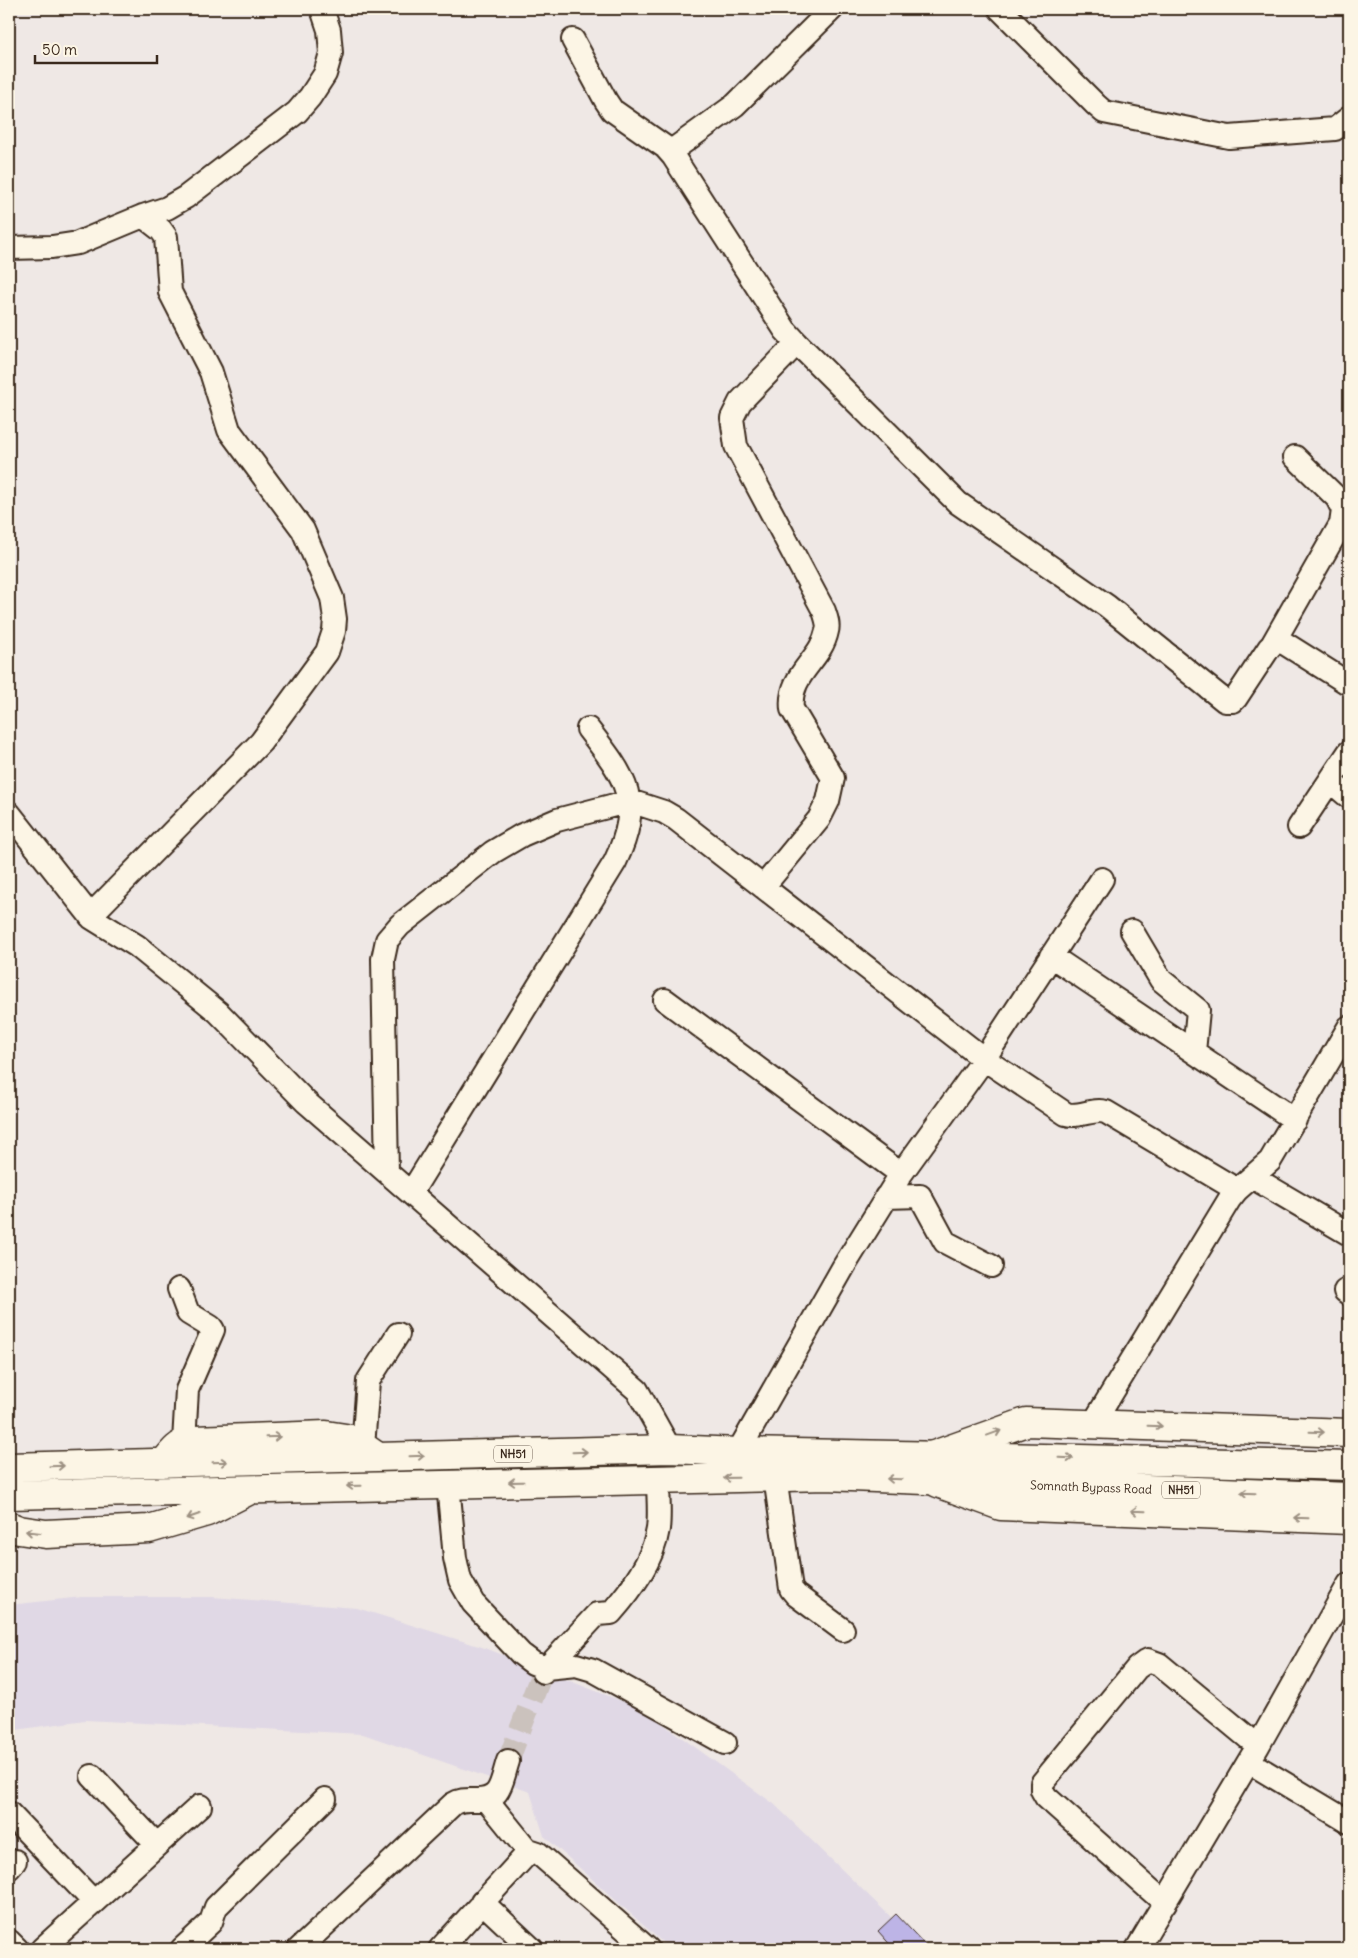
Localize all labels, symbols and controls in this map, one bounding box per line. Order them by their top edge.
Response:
scale bar [35,32,158,64]
text: 50 m [42,40,77,59]
one-way arrow [1147,1422,1163,1431]
one-way arrow [1309,1427,1325,1436]
one-way arrow [986,1428,1002,1437]
one-way arrow [265,1432,281,1441]
road number: NH51 [494,1446,532,1462]
one-way arrow [572,1447,588,1456]
one-way arrow [409,1451,425,1461]
one-way arrow [1058,1454,1074,1463]
one-way arrow [212,1457,228,1466]
one-way arrow [49,1461,65,1471]
one-way arrow [723,1473,740,1483]
one-way arrow [886,1474,902,1483]
one-way arrow [508,1477,524,1487]
street label: Somnath Bypass Road [1030,1477,1152,1497]
one-way arrow [346,1481,362,1491]
road number: NH51 [1162,1482,1200,1498]
one-way arrow [1240,1488,1256,1498]
one-way arrow [1130,1507,1146,1516]
one-way arrow [186,1512,202,1522]
one-way arrow [1293,1513,1309,1522]
one-way arrow [26,1527,42,1537]

